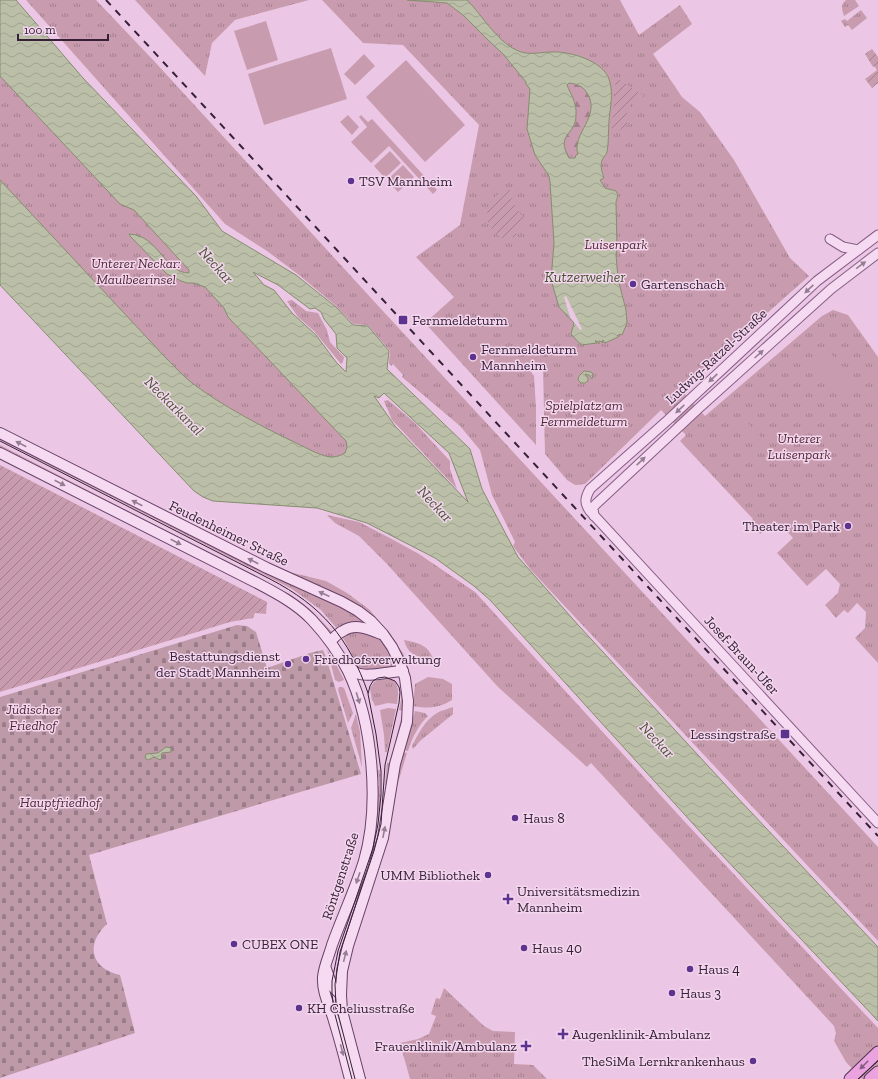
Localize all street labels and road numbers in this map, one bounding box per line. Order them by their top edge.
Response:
street label: Ludwig-Ratzel-Straße [662,305,771,408]
street label: Feudenheimer Straße [166,497,292,570]
street label: Josef-Braun-Ufer [700,612,783,699]
street label: Röntgenstraße [318,830,363,922]

